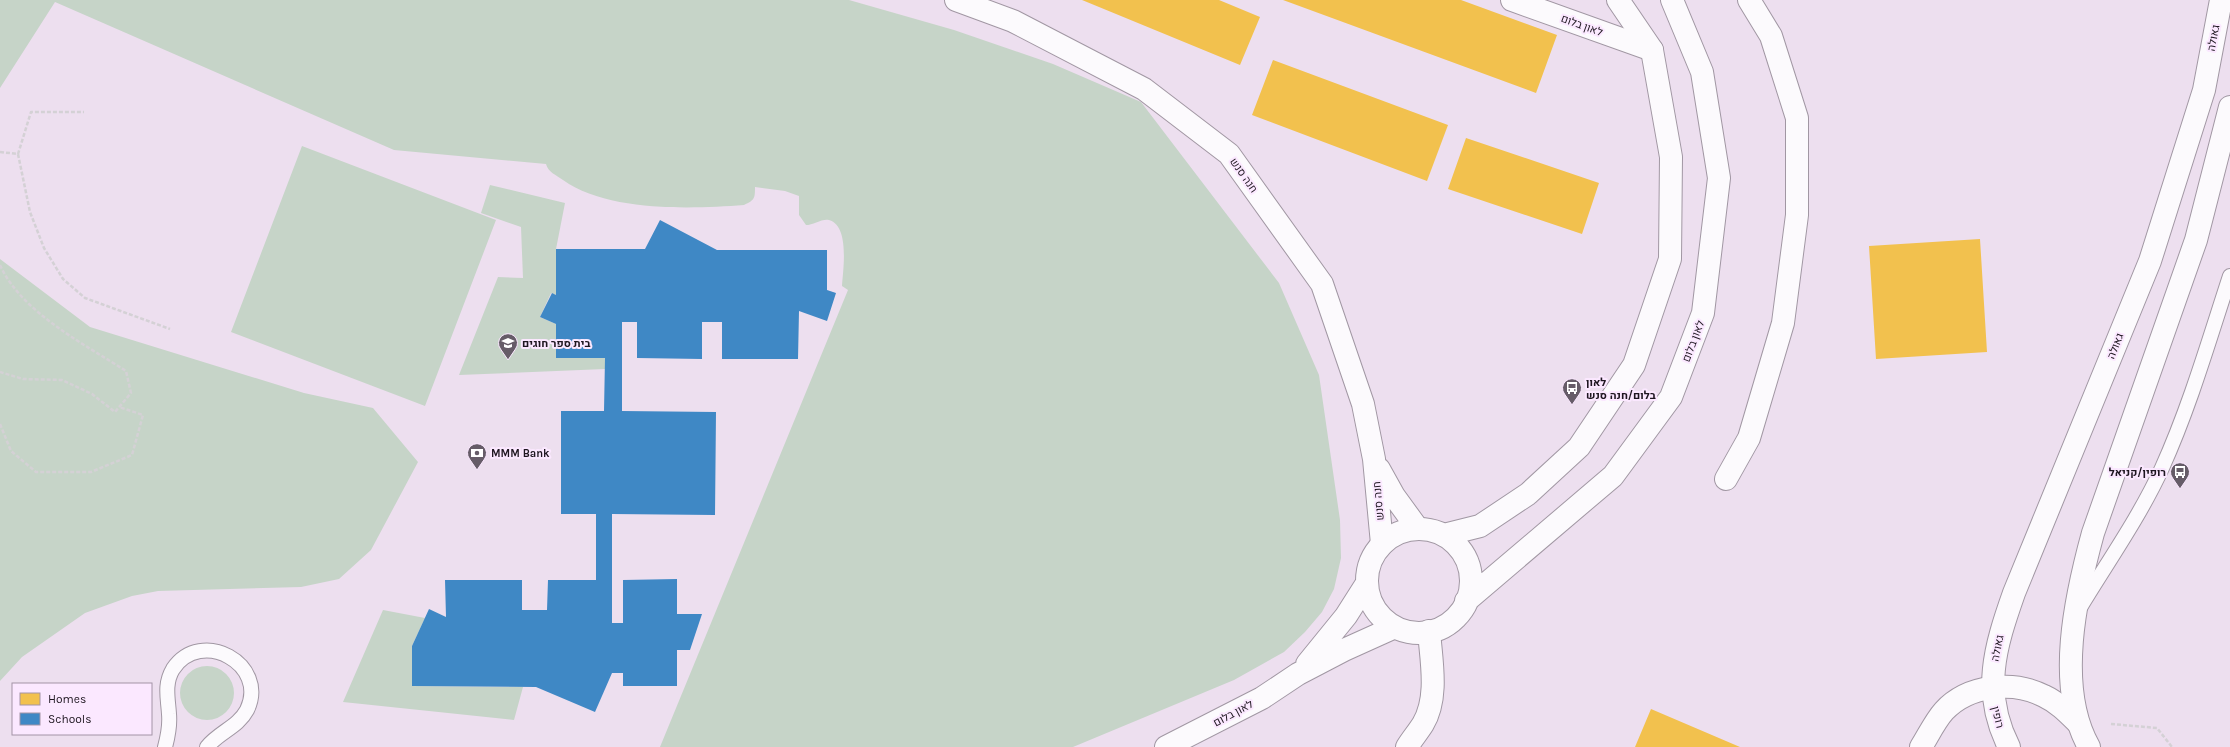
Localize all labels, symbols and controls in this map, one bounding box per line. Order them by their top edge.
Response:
street label: לאון בלום [1559,12,1605,39]
street label: גאולה [2205,24,2222,52]
street label: חנה סנש [1227,155,1260,195]
street label: לאון בלום [1680,318,1707,364]
street label: גאולה [2104,331,2126,361]
school or university icon: בית ספר חוגים [497,332,519,360]
place label: בית ספר חוגים [522,337,590,350]
place label: לאון בלום/חנה סנש [1586,376,1656,402]
bus stop icon: לאון בלום/חנה סנש [1561,377,1583,405]
bank icon: MMM Bank [466,442,488,470]
place label: MMM Bank [491,447,550,460]
bus stop icon: רופין/קניאל [2169,461,2191,489]
place label: רופין/קניאל [2109,466,2166,479]
street label: חנה סנש [1370,481,1387,521]
street label: גאולה [1988,634,2007,663]
legend [12,683,152,735]
text: Homes [48,692,86,706]
street label: לאון בלום [1211,697,1256,729]
street label: רופין [1989,705,2006,729]
text: Schools [48,712,91,726]

